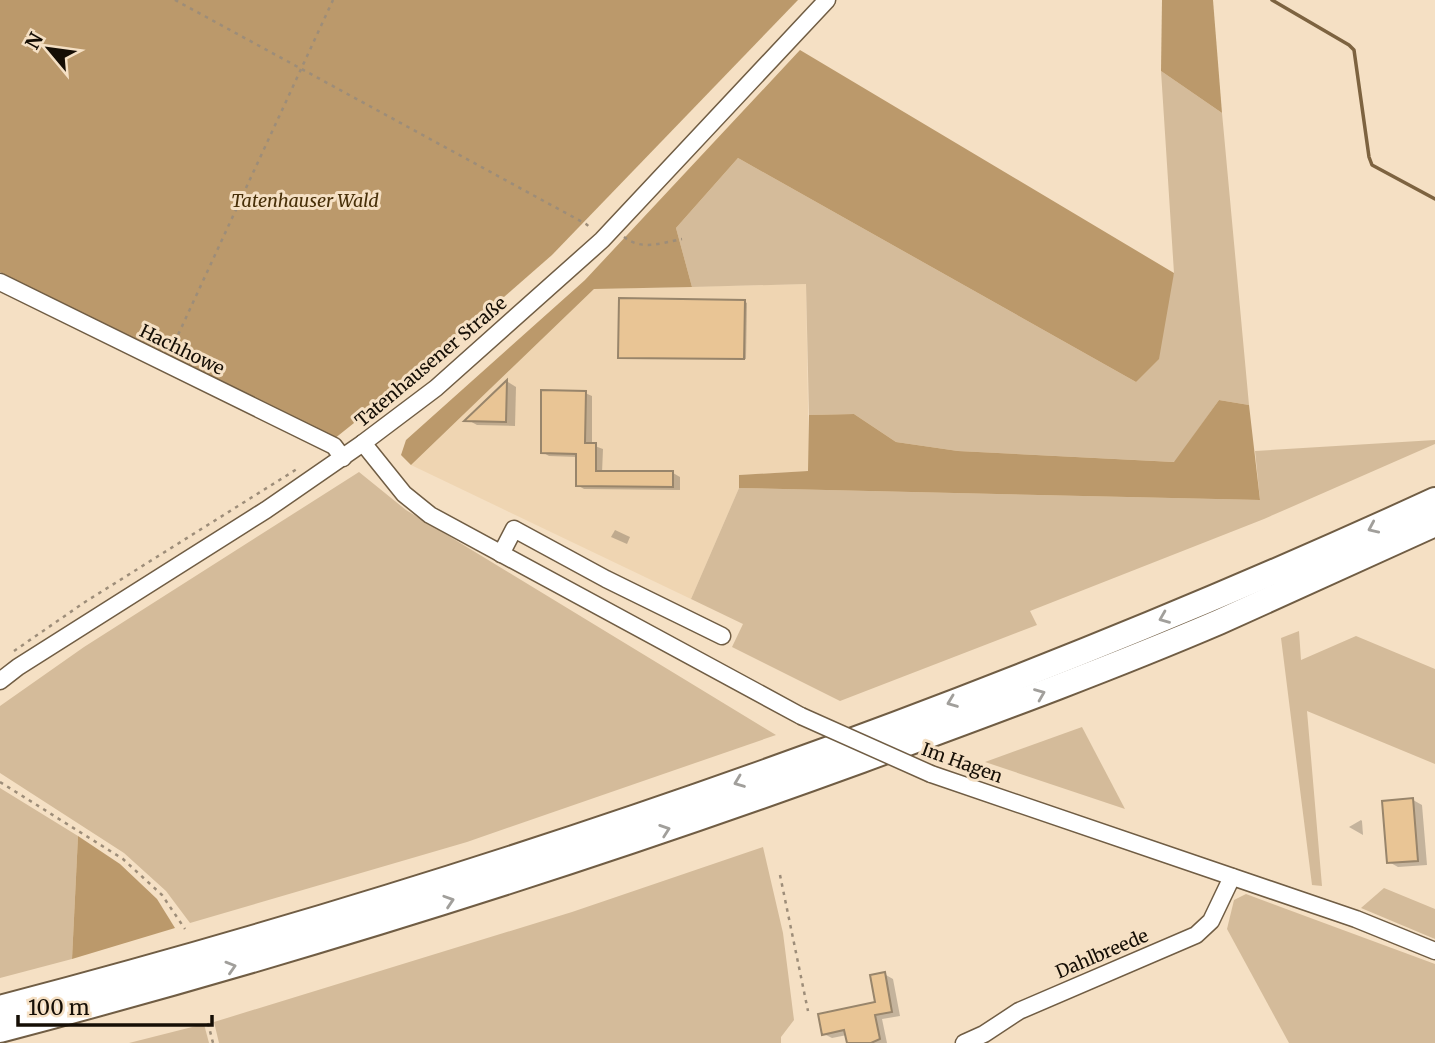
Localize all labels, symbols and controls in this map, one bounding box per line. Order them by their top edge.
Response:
north arrow [14,14,84,84]
text: N [20,28,48,53]
park label: Tatenhauser Wald [231,189,379,212]
street label: Tatenhausener Straße [350,292,511,432]
street label: Hachhowe [136,319,228,380]
one-way arrow [1367,520,1380,534]
one-way arrow [1158,609,1170,623]
one-way arrow [1034,688,1046,702]
one-way arrow [947,694,959,708]
street label: Im Hagen [919,737,1006,788]
one-way arrow [734,774,746,788]
one-way arrow [658,824,671,838]
one-way arrow [443,894,455,909]
street label: Dahlbreede [1052,924,1152,983]
one-way arrow [225,961,237,976]
scale bar [18,984,212,1028]
text: 100 m [28,994,90,1021]

